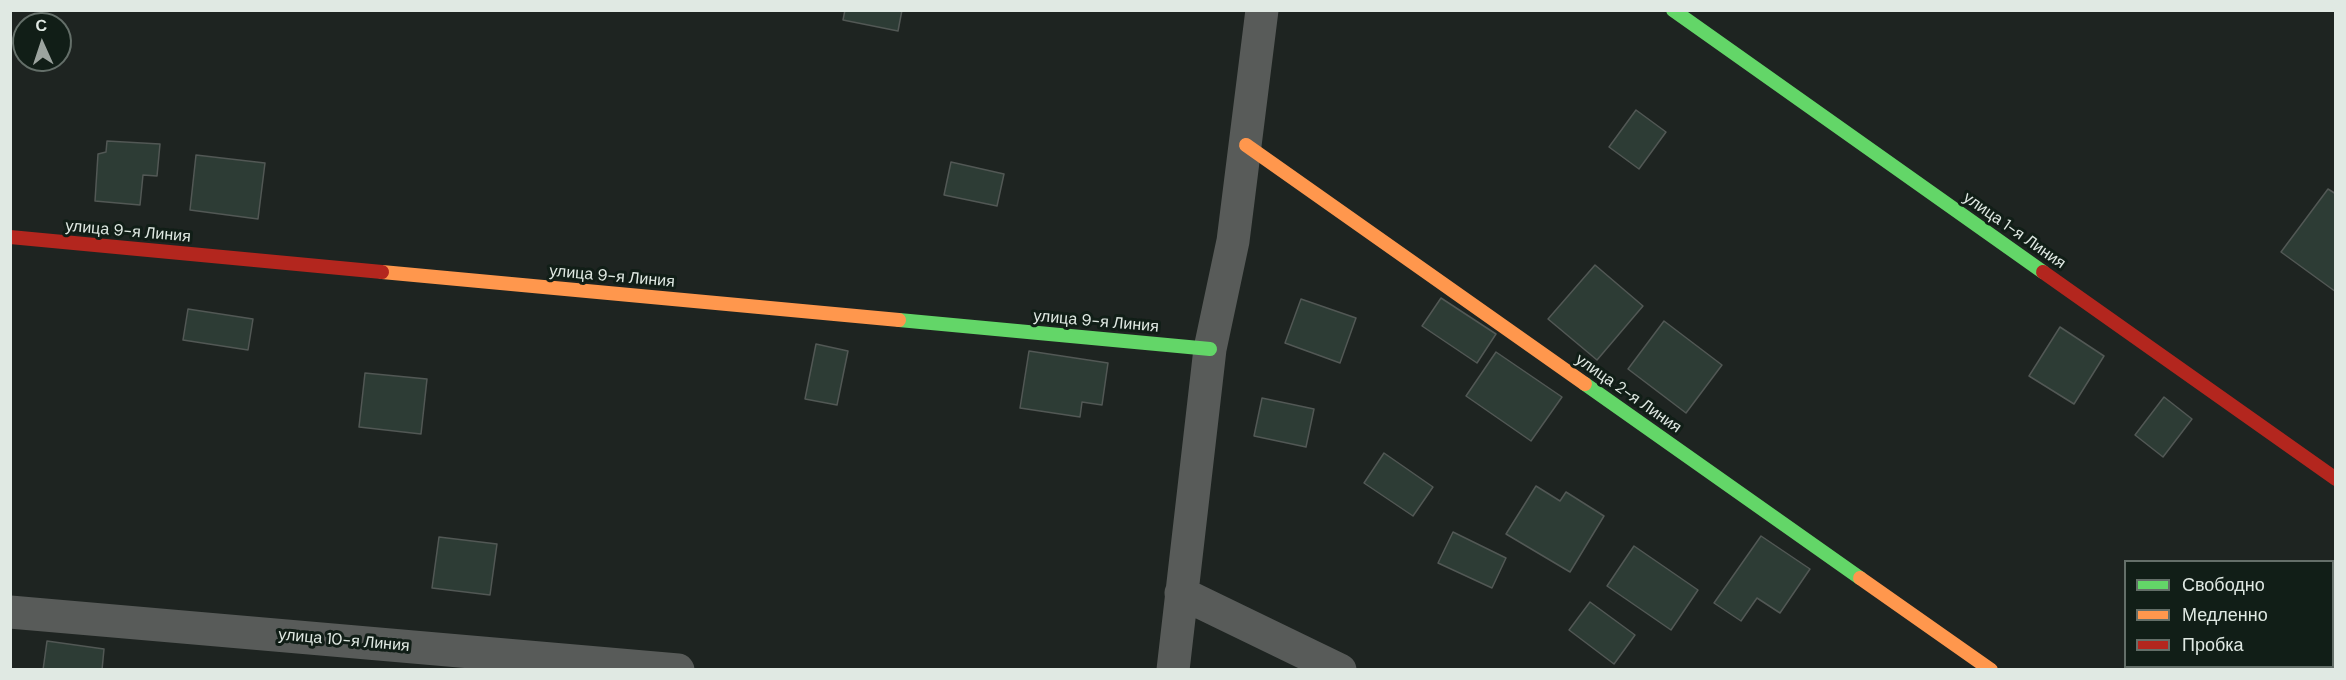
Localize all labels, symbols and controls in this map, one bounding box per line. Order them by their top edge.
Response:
north arrow [12,12,72,72]
text: С [35,15,47,36]
street label: улица 1-я Линия [1959,189,2069,273]
street label: улица 9-я Линия [65,217,191,247]
street label: улица 9-я Линия [549,262,675,292]
street label: улица 9-я Линия [1033,307,1159,337]
street label: улица 2-я Линия [1571,350,1685,438]
legend [2124,560,2334,668]
text: Свободно [2182,573,2265,597]
text: Медленно [2182,603,2268,627]
street label: улица 10-я Линия [278,626,410,656]
text: Пробка [2182,633,2244,657]

